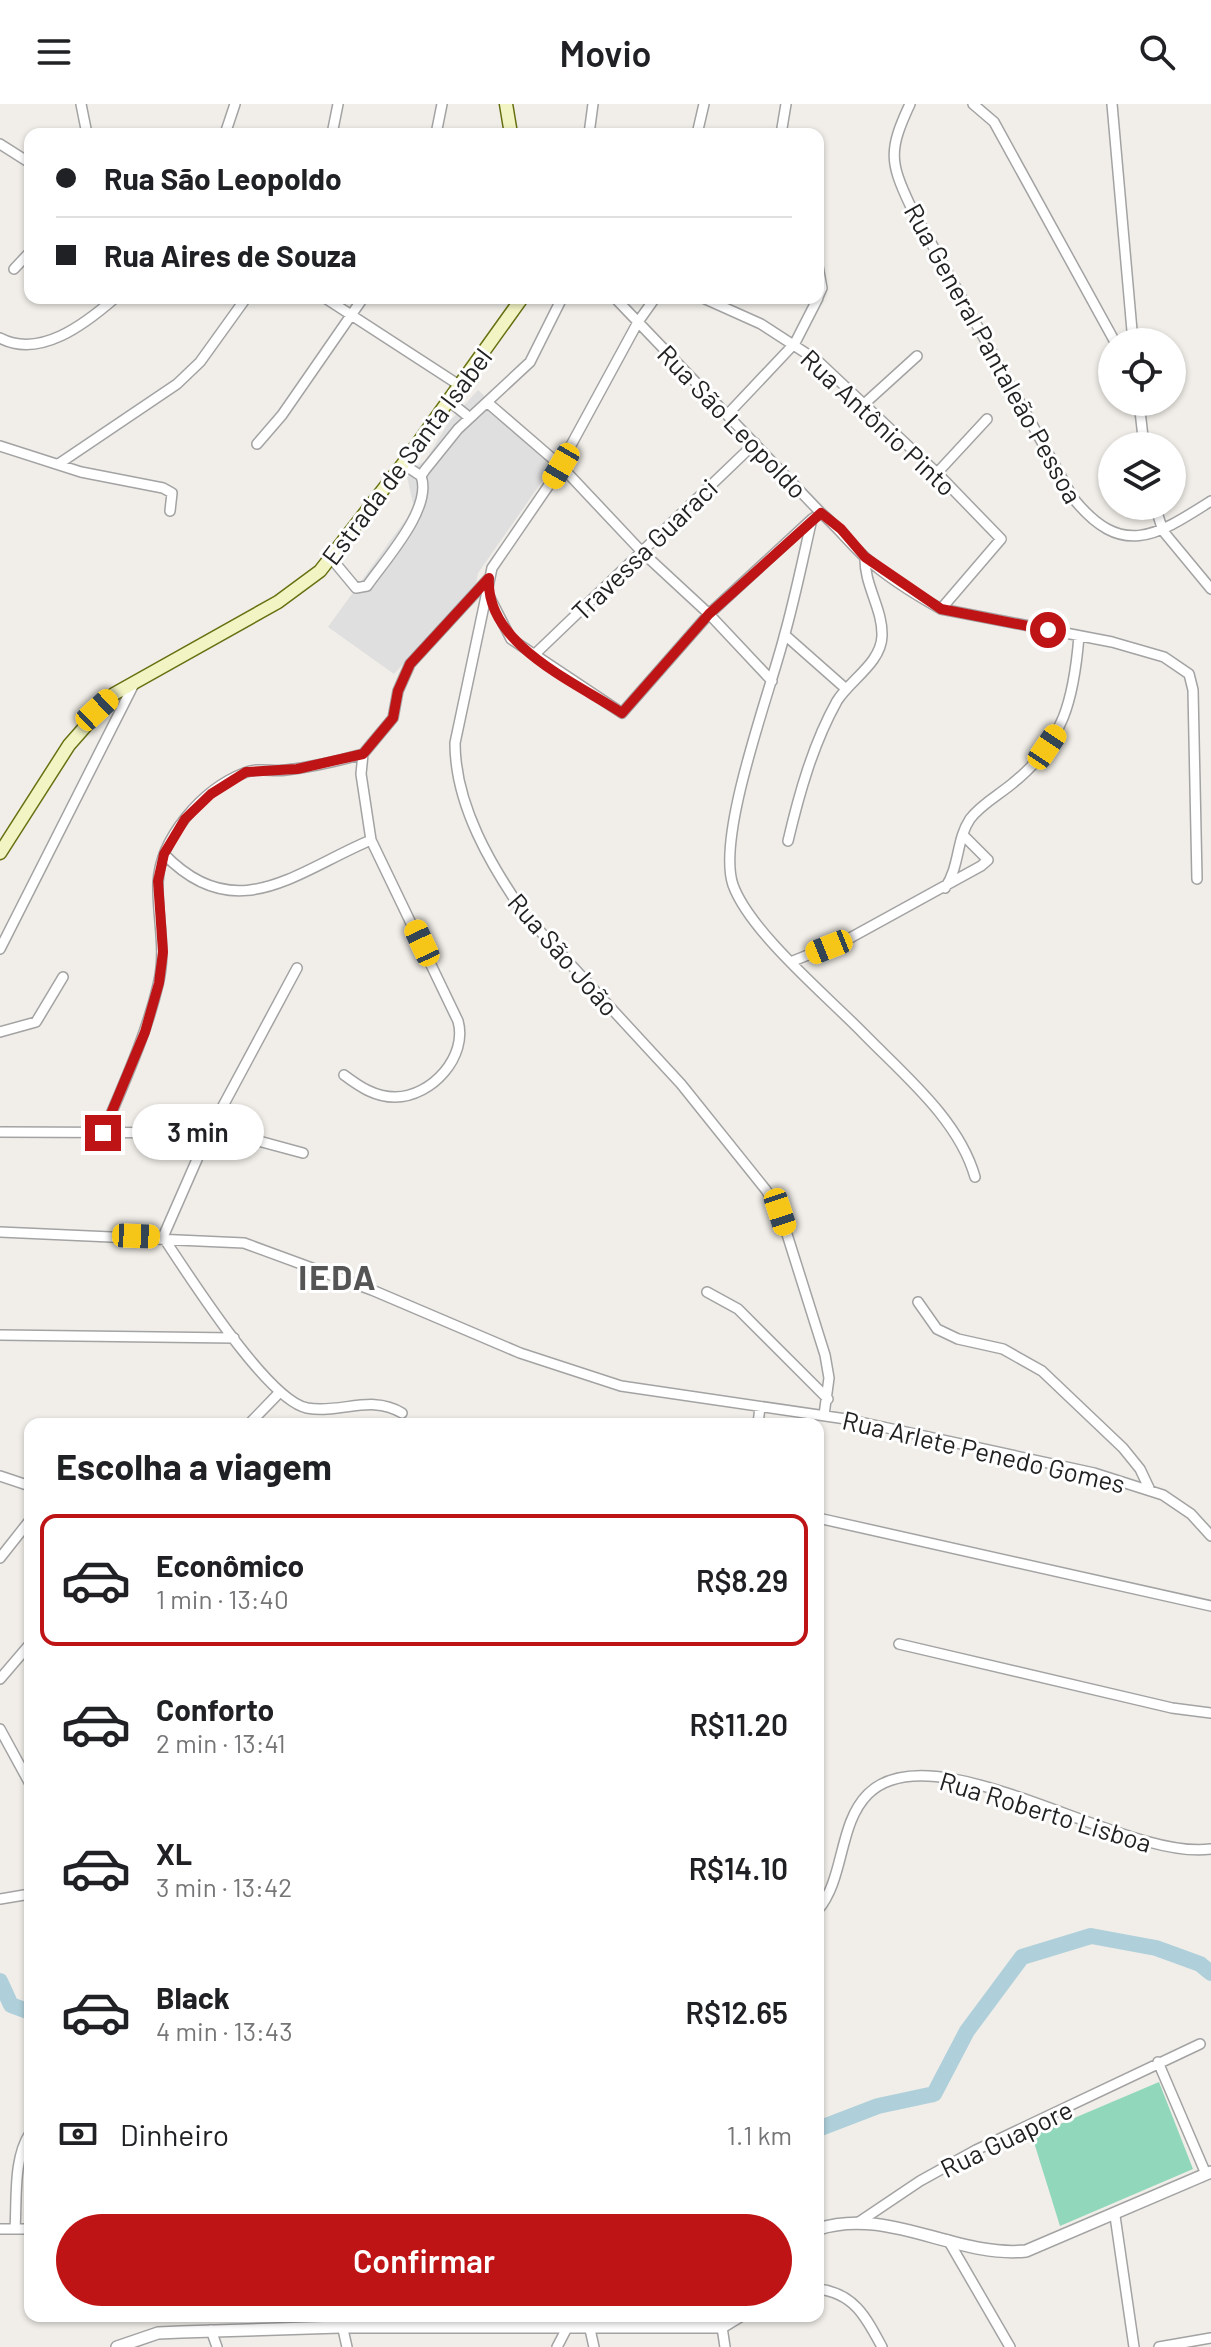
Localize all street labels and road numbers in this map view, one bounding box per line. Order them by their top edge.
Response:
street label: Rua General Pantaleão Pessoa [899,198,1089,508]
street label: Rua São Leopoldo [652,338,814,504]
street label: Estrada de Santa Isabel [314,342,498,570]
street label: Rua Antônio Pinto [795,342,963,502]
street label: Travessa Guaraci [565,472,723,626]
street label: Rua São João [502,886,626,1022]
street label: Rua Arlete Penedo Gomes [840,1403,1128,1499]
street label: Rua Roberto Lisboa [936,1764,1156,1858]
street label: Rua Guapore [935,2093,1077,2183]

